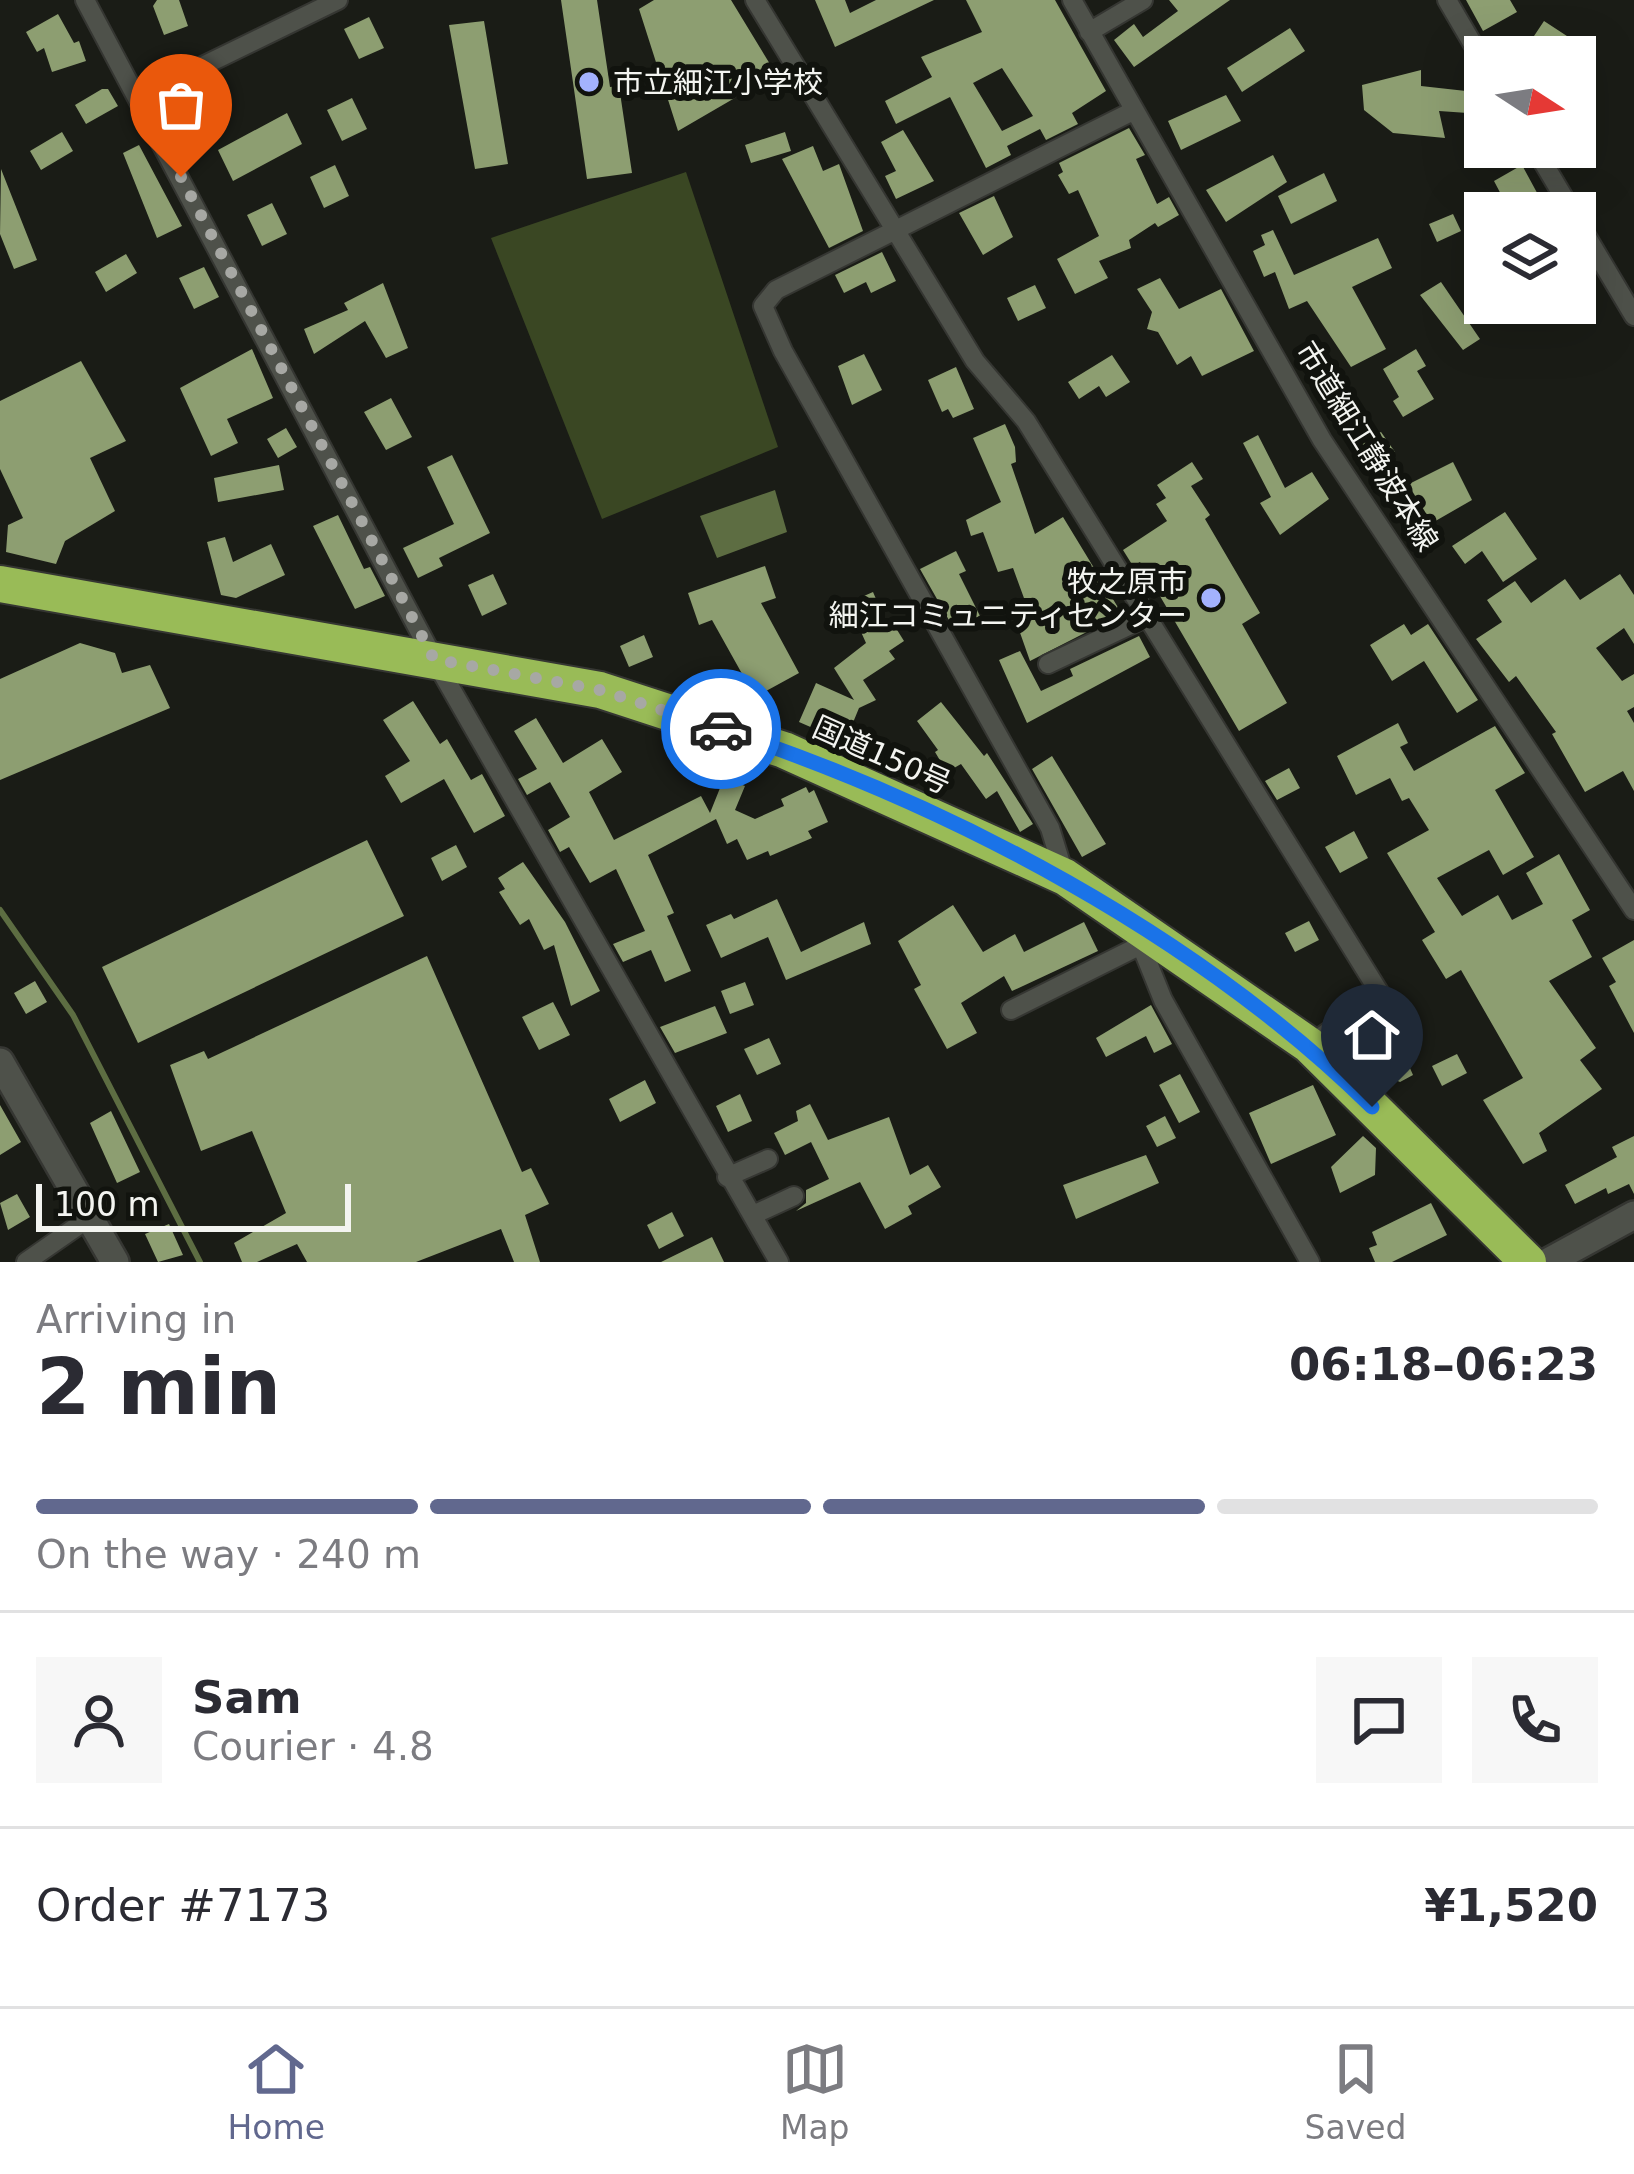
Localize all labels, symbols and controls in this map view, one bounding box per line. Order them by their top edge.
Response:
north arrow [1464,36,1596,168]
map controls [1464,36,1596,324]
pin [130,54,232,177]
place label: 市立細江小学校 [613,65,823,100]
marker: 市立細江小学校 [576,69,602,95]
icon: bag [148,72,214,138]
button: layers [1464,192,1596,324]
street label: 市道細江静波本線 [1289,335,1445,557]
place label: 牧之原市 細江コミュニティセンター [829,564,1187,633]
marker: 牧之原市 細江コミュニティセンター [1198,585,1224,611]
courier [661,669,781,789]
icon: car [688,696,754,762]
street label: 国道150号 [808,709,956,801]
pin [1321,984,1423,1107]
icon: home [1339,1002,1405,1068]
scale bar [36,1178,351,1231]
text: 100 m [54,1185,160,1224]
text: Arriving in [36,1297,236,1342]
text: 06:18–06:23 [1289,1338,1598,1391]
text: 2 min [36,1342,281,1432]
text: On the way · 240 m [36,1532,421,1577]
button: person [36,1657,162,1783]
button: chat [1316,1657,1442,1783]
button: phone [1472,1657,1598,1783]
text: Sam [192,1671,302,1724]
text: Courier · 4.8 [192,1724,434,1769]
text: Order #7173 [36,1879,330,1932]
text: ¥1,520 [1424,1879,1598,1932]
tab: Home [227,2036,325,2147]
tab: Map [780,2036,850,2147]
tab: Saved [1305,2036,1406,2147]

